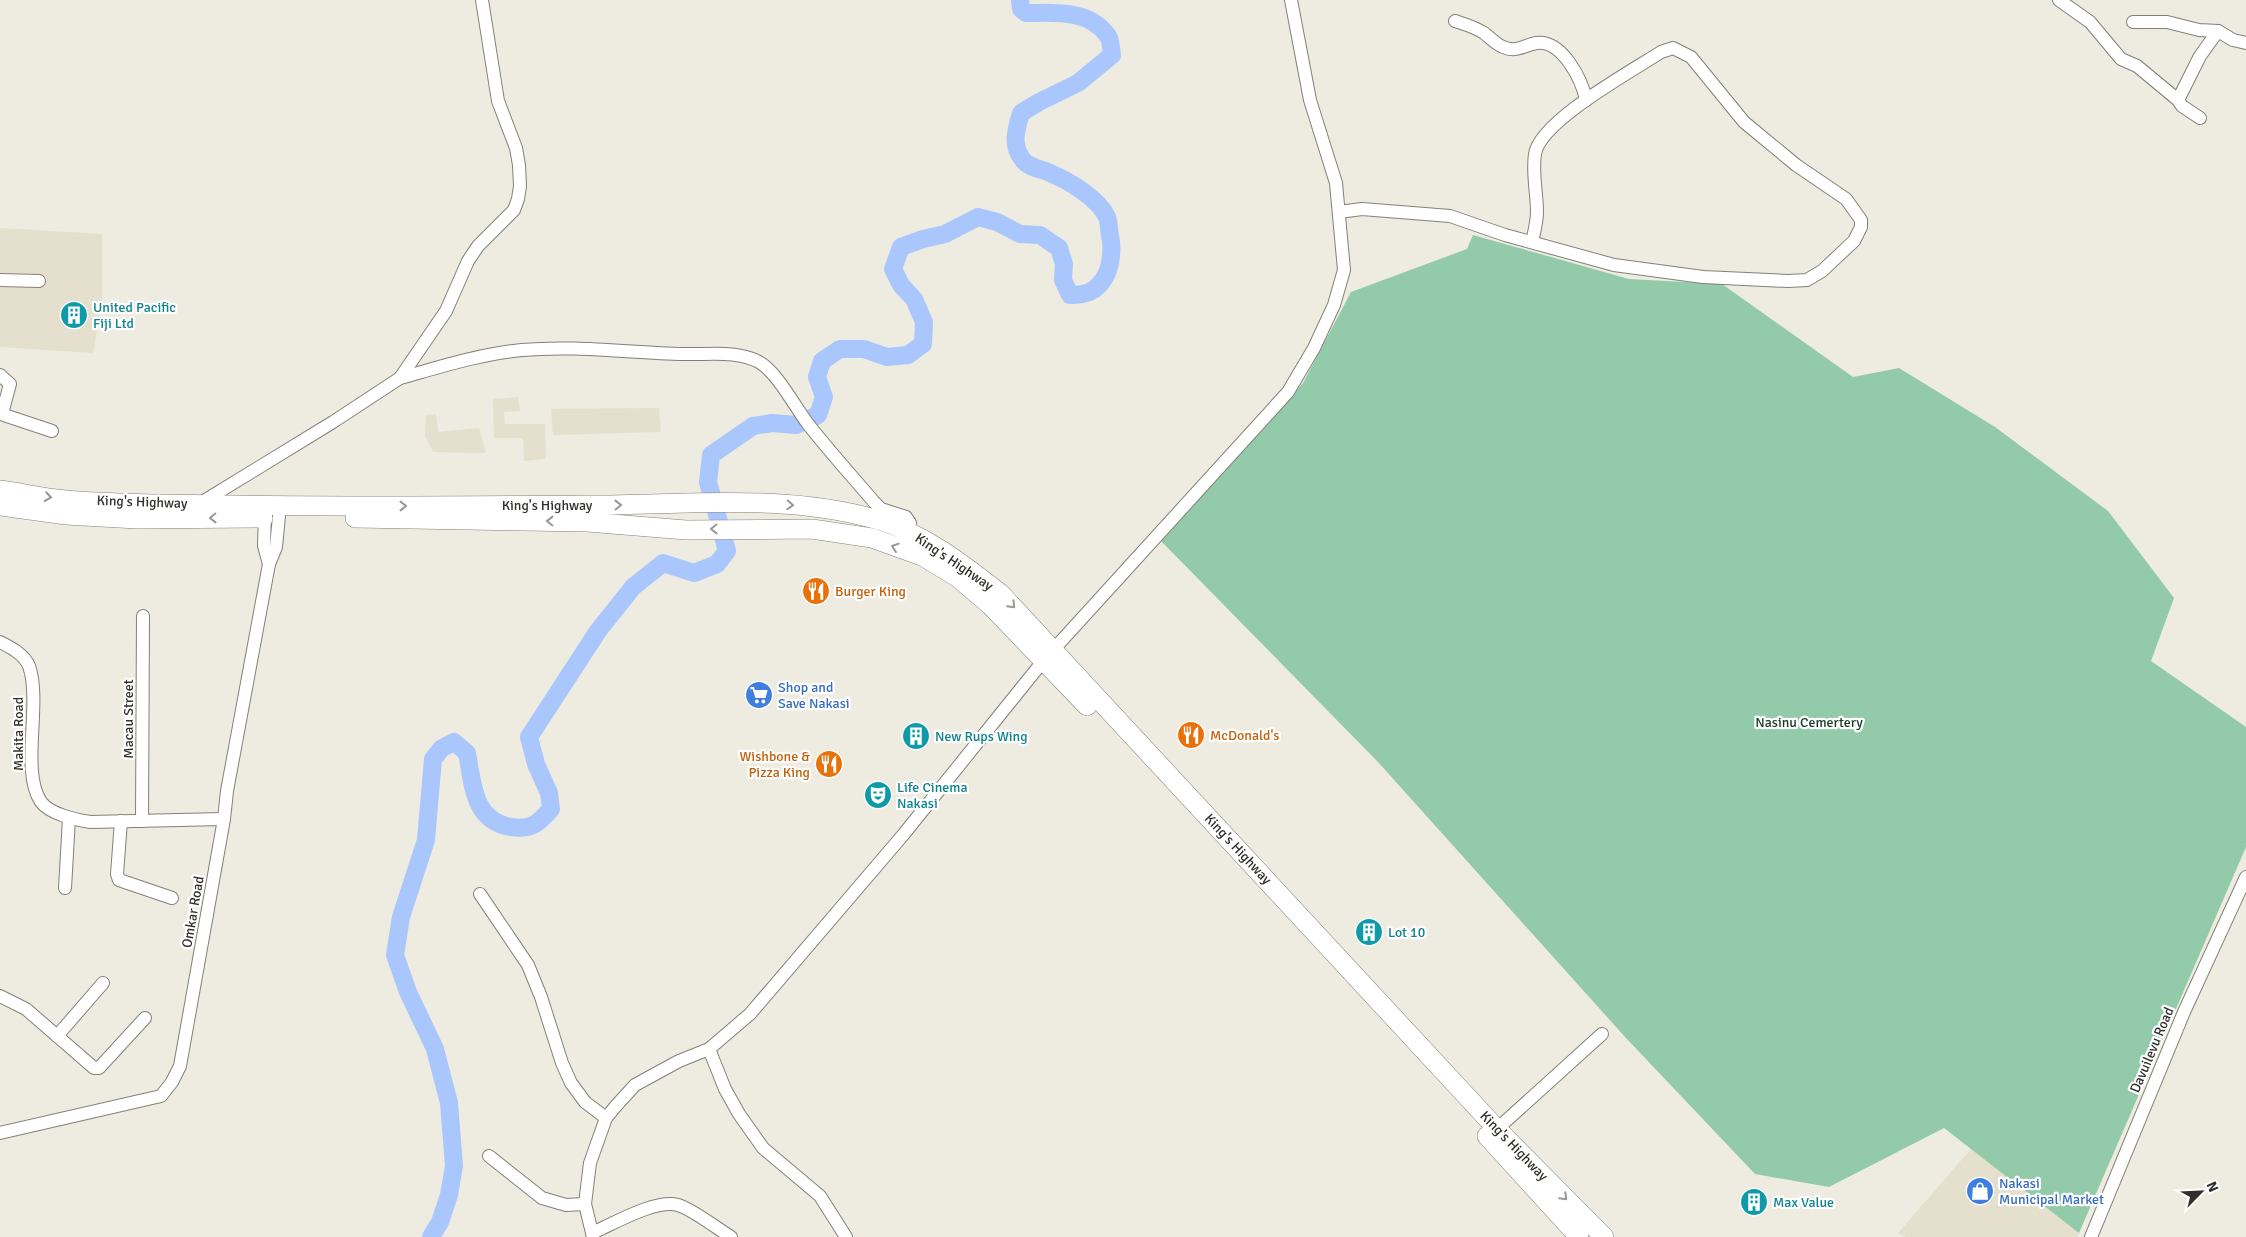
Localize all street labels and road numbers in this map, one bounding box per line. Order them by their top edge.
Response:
street label: King's Highway [96,492,188,512]
street label: King's Highway [502,497,593,514]
street label: King's Highway [912,530,997,595]
street label: Macau Street [120,679,137,759]
street label: Makita Road [10,697,27,771]
street label: King's Highway [1201,810,1275,888]
street label: Omkar Road [178,875,208,949]
street label: Davuilevu Road [2126,1005,2178,1095]
street label: King's Highway [1476,1107,1552,1185]

